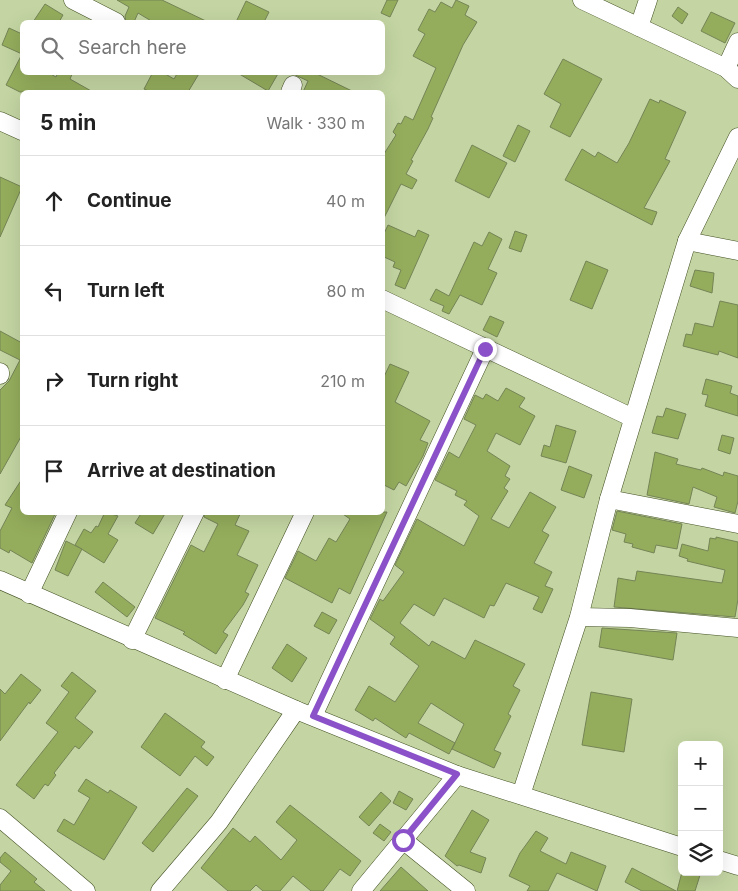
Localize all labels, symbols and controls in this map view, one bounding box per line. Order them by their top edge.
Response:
search box [20,20,385,75]
icon: search [38,34,66,62]
text: Search here [78,36,187,59]
text: 5 min [40,110,96,135]
text: Walk · 330 m [266,113,365,133]
icon: ahead [40,187,68,215]
text: Continue [87,189,172,212]
text: 40 m [326,191,365,211]
icon: left [40,277,68,305]
text: Turn left [87,279,165,302]
text: 80 m [326,281,365,301]
route end [474,338,497,361]
icon: right [40,367,68,395]
text: Turn right [87,369,178,392]
text: 210 m [320,371,365,391]
icon: arrive [40,457,68,485]
text: Arrive at destination [87,459,276,482]
map controls [678,741,723,876]
button: + [678,741,723,786]
button: − [678,786,723,831]
route start [392,829,415,852]
button: layers [678,831,723,876]

